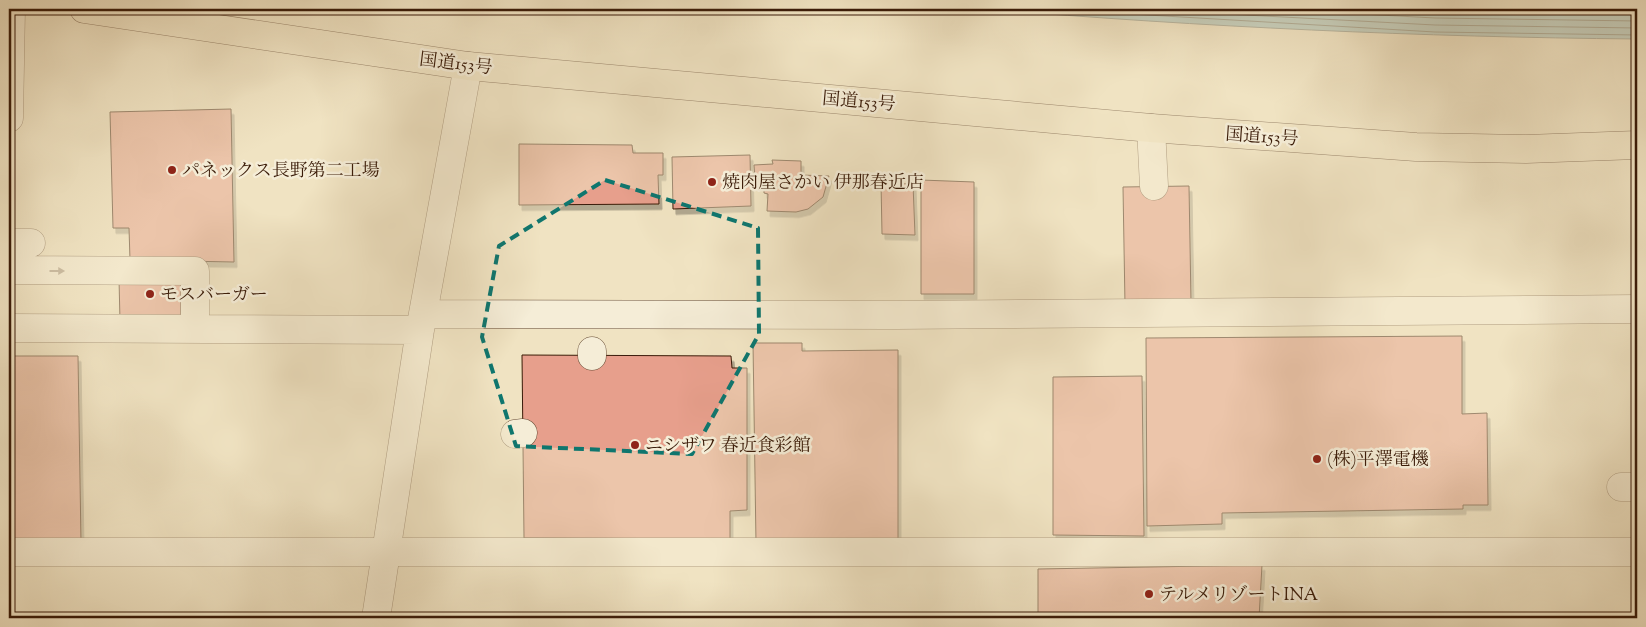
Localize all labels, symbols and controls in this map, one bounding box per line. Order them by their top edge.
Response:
street label: 国道153号 [418,48,494,82]
street label: 国道153号 [821,87,897,119]
street label: 国道153号 [1224,122,1299,154]
place label: パネックス長野第二工場 [182,159,380,185]
marker: パネックス長野第二工場 [166,164,178,176]
place label: 焼肉屋さかい 伊那春近店 [722,171,924,197]
marker: 焼肉屋さかい 伊那春近店 [706,176,718,188]
one-way arrow [50,267,66,275]
place label: モスバーガー [160,283,268,309]
marker: モスバーガー [144,288,156,300]
place label: ニシザワ 春近食彩館 [645,434,811,460]
marker: ニシザワ 春近食彩館 [629,439,641,451]
place label: (株)平澤電機 [1327,448,1429,474]
marker: (株)平澤電機 [1311,453,1323,465]
place label: テルメリゾートINA [1159,583,1319,609]
marker: テルメリゾートINA [1143,588,1155,600]

